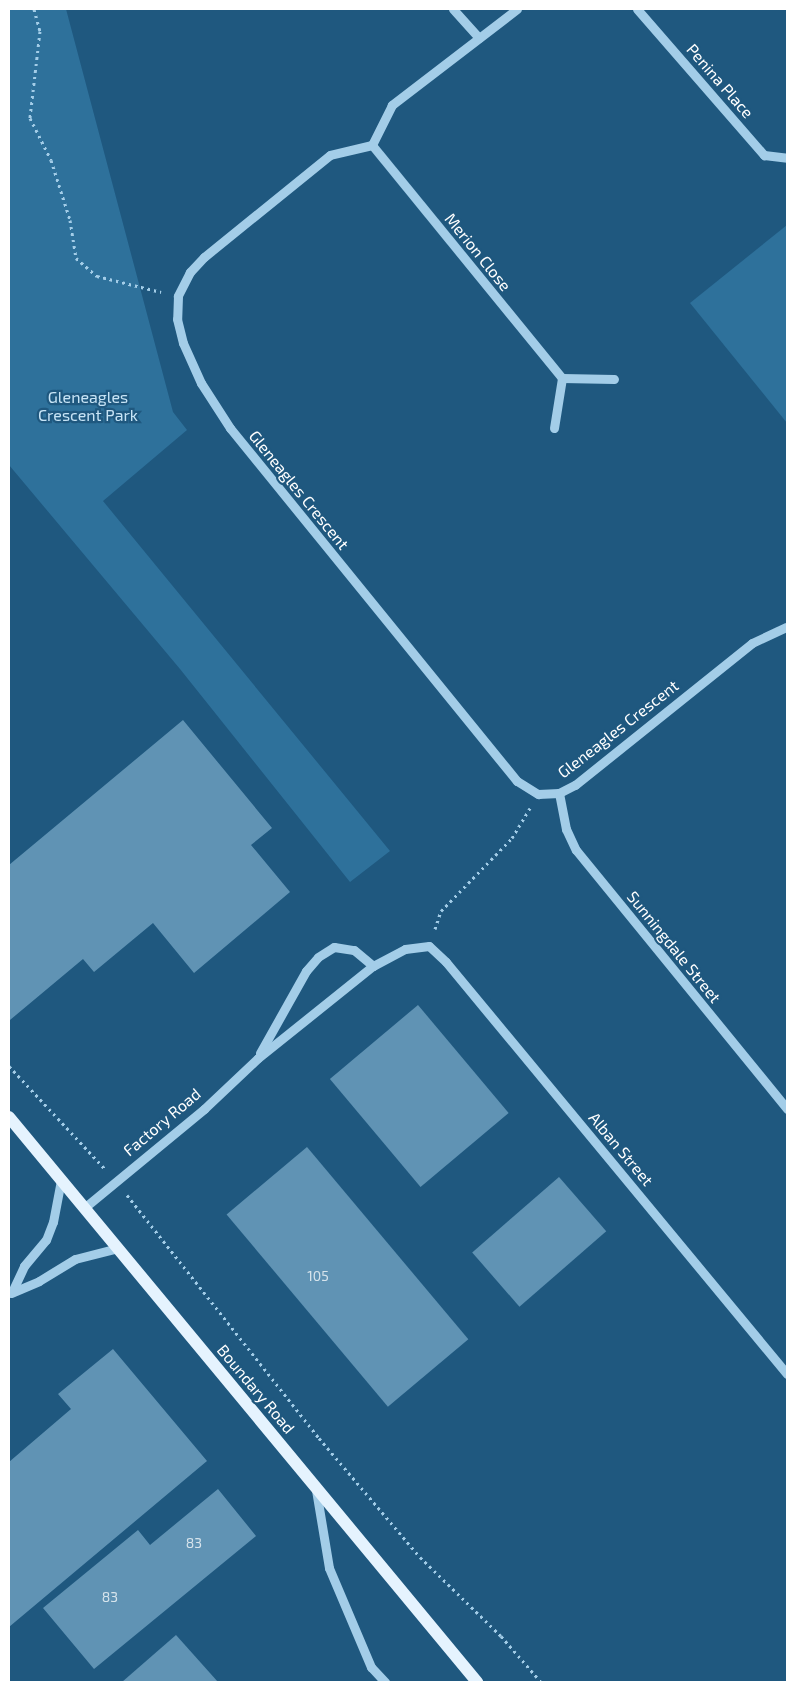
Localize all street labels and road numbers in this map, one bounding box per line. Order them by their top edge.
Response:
street label: Penina Place [683,40,757,122]
street label: Merion Close [441,209,515,295]
street label: Gleneagles Crescent [245,427,353,553]
street label: Gleneagles Crescent [554,676,682,782]
street label: Sunningdale Street [623,887,725,1007]
street label: Factory Road [119,1084,205,1160]
street label: Alban Street [585,1108,657,1190]
street label: Boundary Road [213,1340,299,1438]

